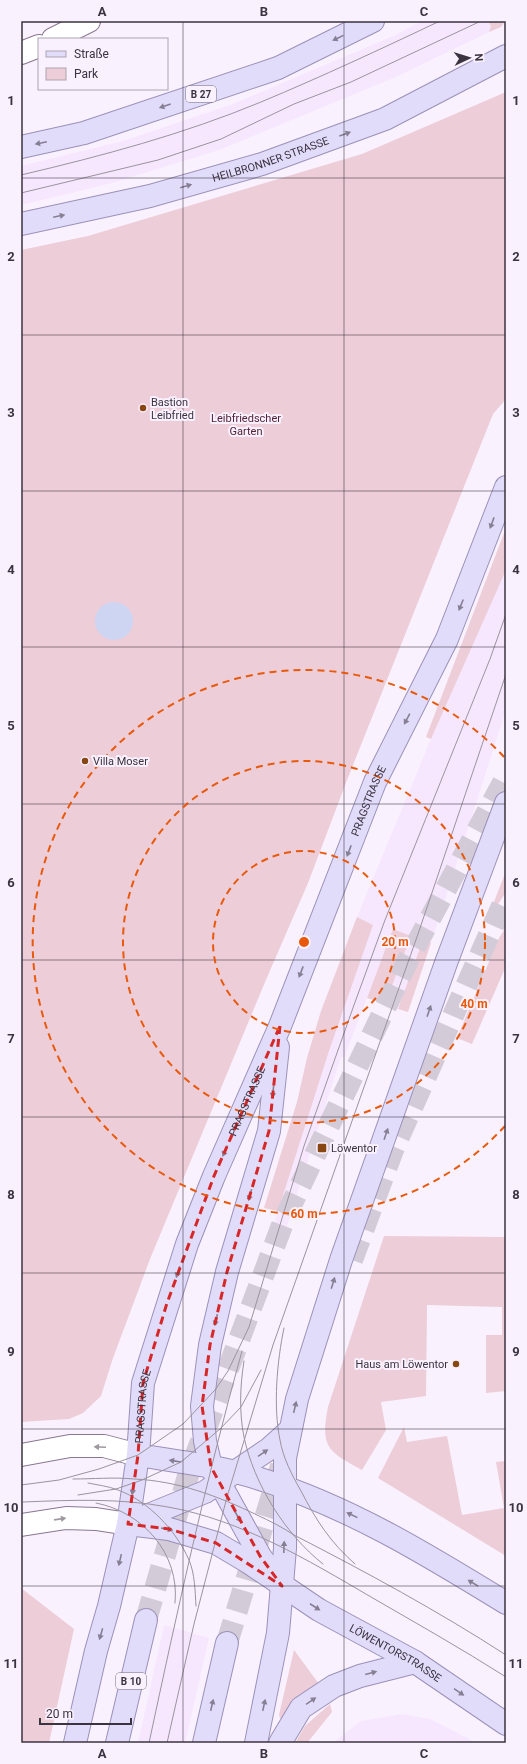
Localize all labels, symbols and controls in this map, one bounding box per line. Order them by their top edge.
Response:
text: A [98,4,107,19]
text: B [260,4,268,19]
text: C [420,4,429,19]
one-way arrow [332,35,344,41]
legend [38,38,168,90]
north arrow [449,38,489,78]
text: Straße [74,47,109,61]
text: N [472,53,485,62]
text: Park [74,67,99,81]
road number: B 27 [186,86,216,102]
text: 1 [7,93,15,108]
text: 1 [512,93,520,108]
one-way arrow [159,103,171,109]
one-way arrow [339,131,351,137]
street label: HEILBRONNER STRASSE [211,134,331,184]
one-way arrow [34,140,47,146]
one-way arrow [180,183,192,189]
one-way arrow [53,212,65,218]
text: 2 [7,249,15,264]
text: 2 [512,249,520,264]
place label: Bastion Leibfried [151,396,194,422]
marker: Bastion Leibfried [138,403,148,413]
text: 3 [7,405,15,420]
text: 3 [512,405,520,420]
park label: Leibfriedscher Garten [211,412,281,438]
one-way arrow [489,518,495,530]
text: 4 [7,562,15,577]
text: 4 [512,562,520,577]
one-way arrow [457,599,463,611]
one-way arrow [403,713,410,725]
text: 5 [7,718,15,733]
text: 5 [512,718,520,733]
place label: Villa Moser [93,755,148,768]
marker: Villa Moser [80,756,90,766]
street label: PRAGSTRASSE [348,764,389,838]
one-way arrow [345,845,351,857]
text: 6 [7,875,15,890]
text: 6 [512,875,520,890]
centre of rings [297,935,311,949]
text: 20 m [381,935,409,949]
one-way arrow [298,966,304,978]
text: 40 m [460,997,488,1011]
one-way arrow [427,1005,433,1017]
text: 7 [7,1031,15,1046]
text: 7 [512,1031,520,1046]
street label: PRAGSTRASSE [226,1064,268,1138]
one-way arrow [269,1086,276,1098]
one-way arrow [384,1128,390,1140]
marker: Löwentor [316,1142,328,1154]
place label: Löwentor [331,1142,377,1155]
one-way arrow [221,1146,227,1158]
text: 8 [7,1187,15,1202]
text: 8 [512,1187,520,1202]
one-way arrow [247,1189,253,1201]
text: 60 m [290,1207,318,1221]
one-way arrow [175,1267,181,1279]
one-way arrow [330,1277,336,1289]
one-way arrow [212,1314,218,1327]
text: 9 [7,1344,15,1359]
text: 9 [512,1344,520,1359]
place label: Haus am Löwentor [355,1358,448,1371]
marker: Haus am Löwentor [451,1359,461,1369]
street label: PRAGSTRASSE [132,1368,153,1444]
one-way arrow [292,1401,298,1413]
one-way arrow [94,1443,106,1450]
one-way arrow [258,1449,268,1457]
one-way arrow [169,1458,181,1464]
one-way arrow [130,1483,136,1495]
text: 10 [4,1500,18,1515]
text: 10 [509,1500,523,1515]
one-way arrow [235,1511,241,1523]
one-way arrow [346,1512,358,1518]
one-way arrow [54,1516,66,1522]
one-way arrow [160,1526,173,1532]
one-way arrow [281,1541,288,1553]
one-way arrow [117,1554,123,1567]
one-way arrow [467,1579,479,1586]
one-way arrow [310,1603,320,1611]
street label: LÖWENTORSTRASSE [347,1621,444,1685]
one-way arrow [98,1629,104,1641]
text: 11 [4,1656,18,1671]
text: 11 [509,1656,523,1671]
one-way arrow [365,1670,377,1676]
road number: B 10 [116,1673,146,1689]
one-way arrow [454,1688,464,1696]
one-way arrow [305,1697,316,1705]
one-way arrow [210,1699,216,1711]
one-way arrow [262,1699,268,1711]
scale bar [40,1700,131,1726]
text: 20 m [46,1707,73,1721]
text: A [98,1746,107,1761]
text: B [260,1746,268,1761]
text: C [420,1746,429,1761]

